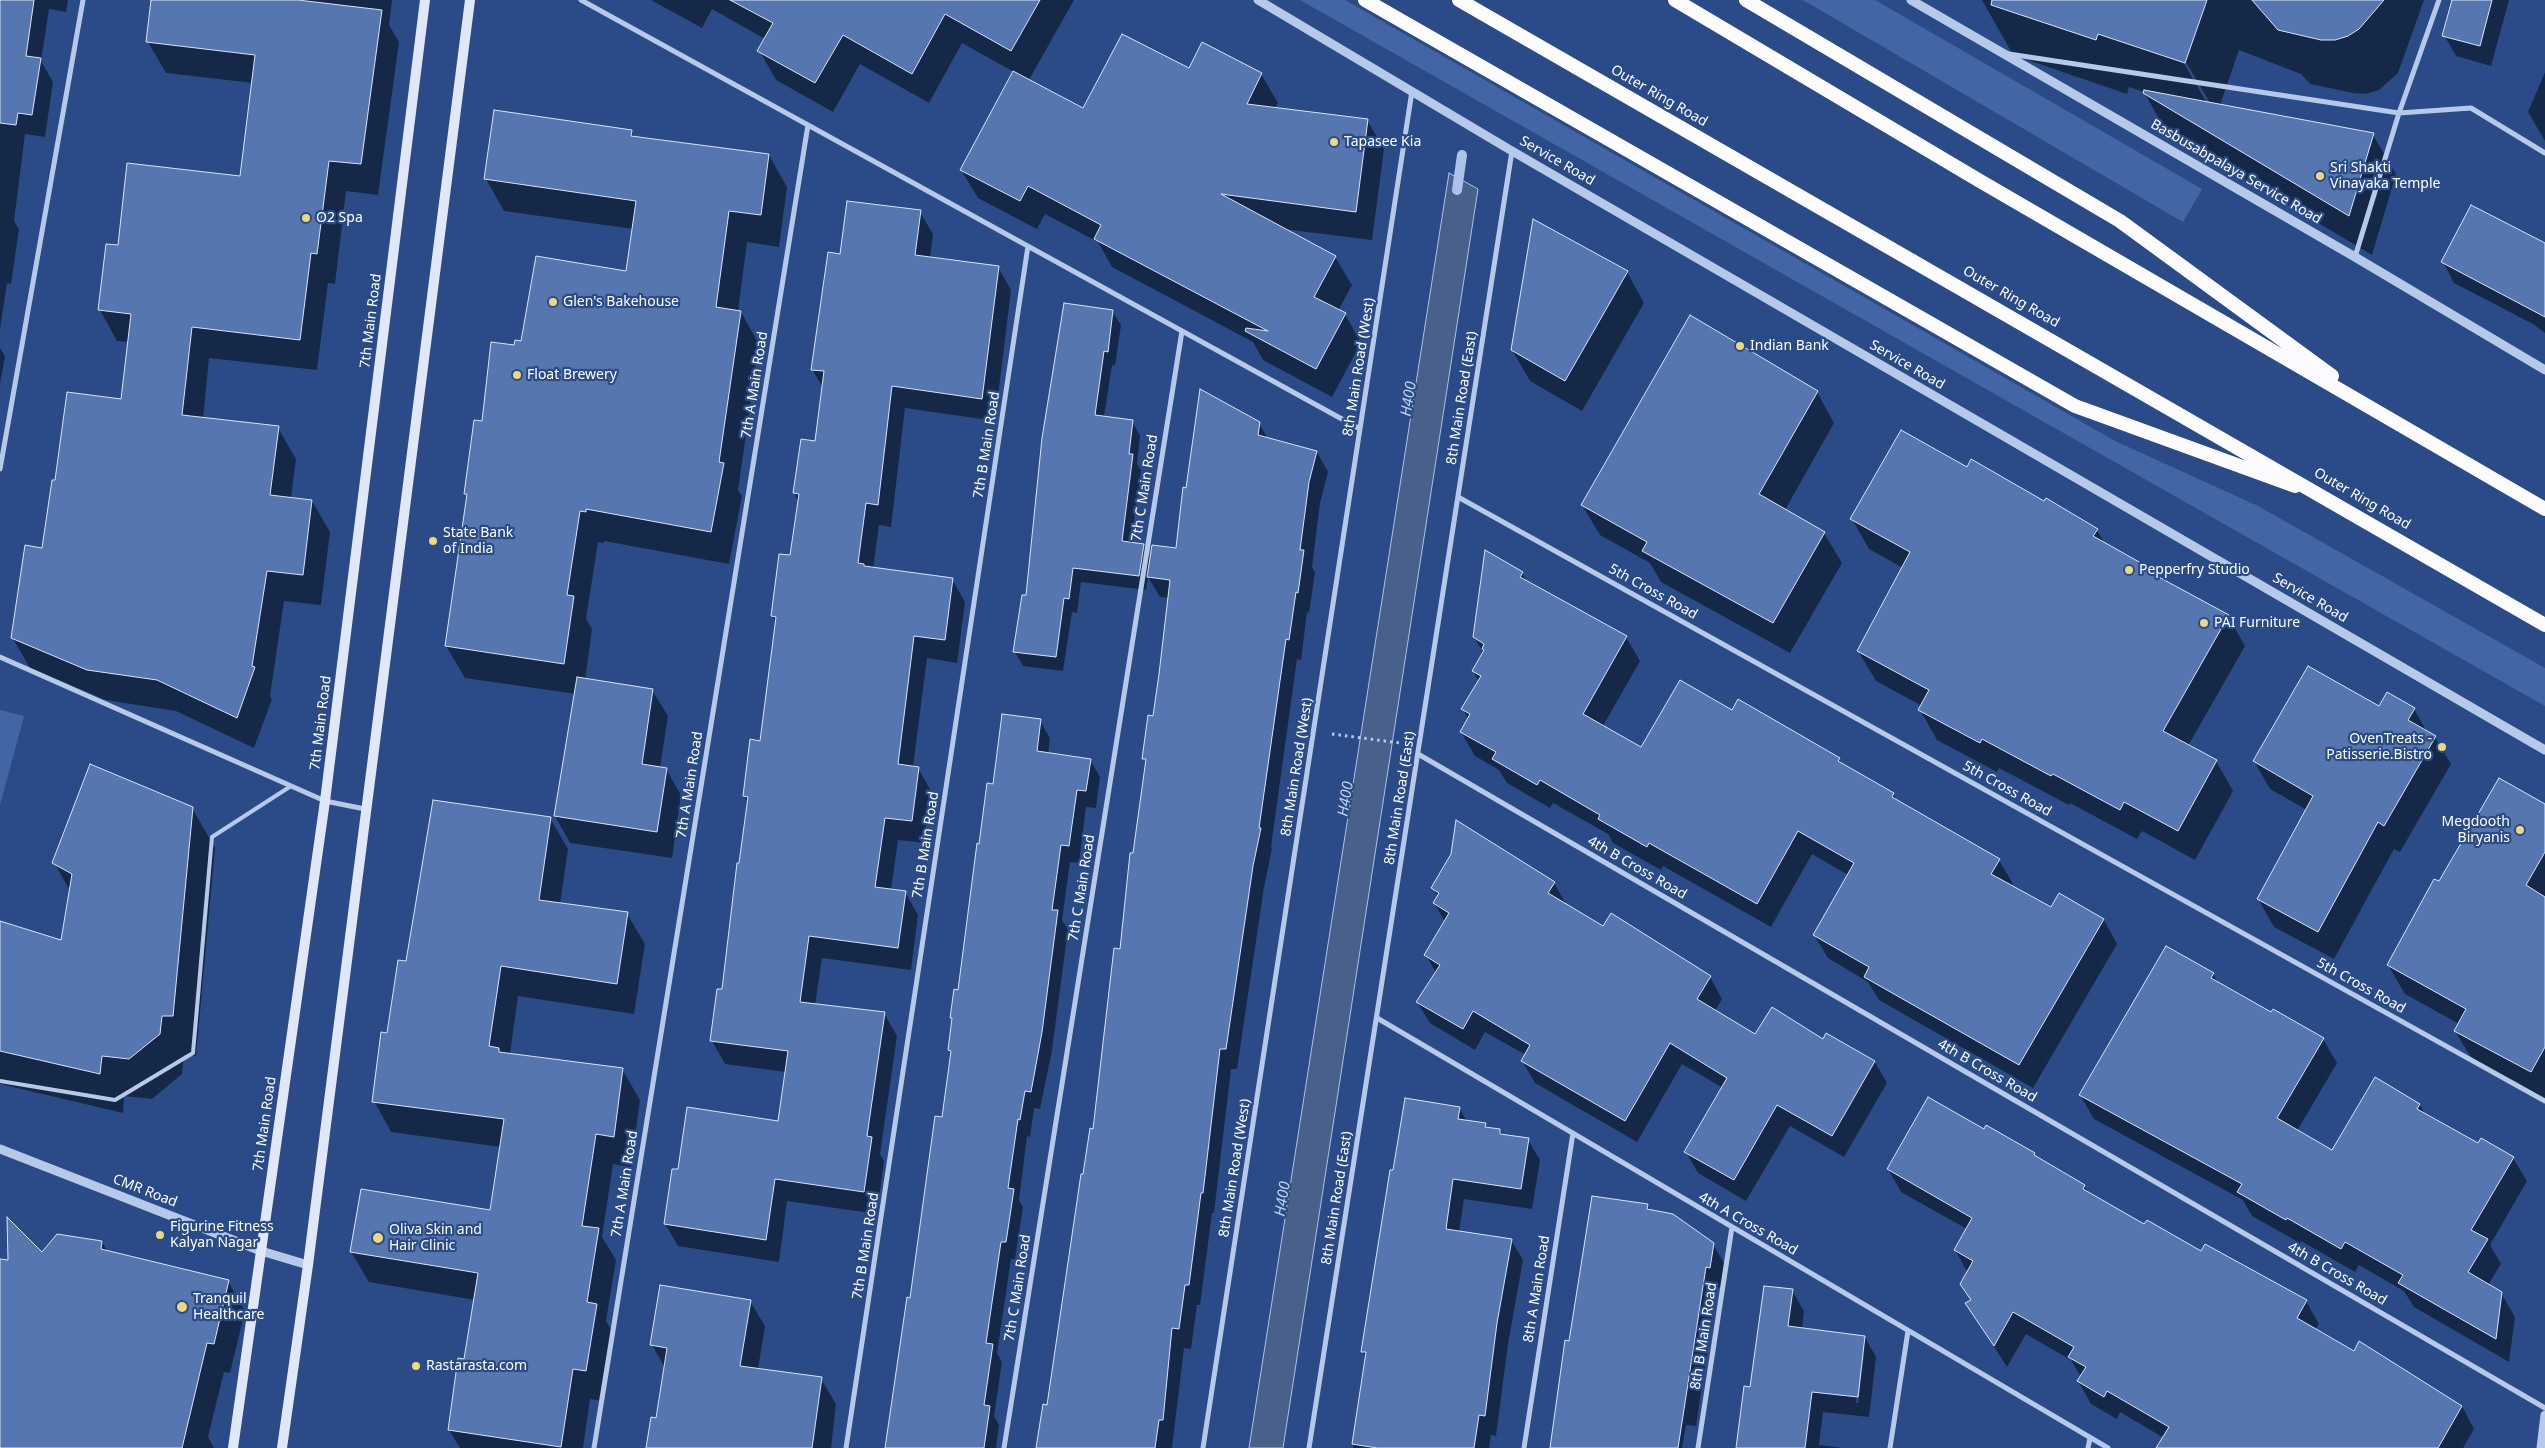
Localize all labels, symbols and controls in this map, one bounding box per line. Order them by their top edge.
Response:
street label: Outer Ring Road [1608,62,1710,130]
street label: Basbusabpalaya Service Road [2148,116,2324,228]
street label: Service Road [1516,133,1598,189]
place label: Tapasee Kia [1344,134,1421,150]
marker: Tapasee Kia [1328,136,1340,148]
place label: Sri Shakti Vinayaka Temple [2330,160,2440,192]
marker: Sri Shakti Vinayaka Temple [2314,170,2326,182]
place label: O2 Spa [316,210,363,226]
marker: O2 Spa [300,212,312,224]
street label: Outer Ring Road [1960,263,2062,331]
street label: 7th Main Road [357,273,385,369]
place label: Glen's Bakehouse [563,294,679,310]
marker: Glen's Bakehouse [547,296,559,308]
street label: 8th Main Road (West) [1340,297,1378,437]
street label: 7th A Main Road [738,330,772,440]
street label: 8th Main Road (East) [1443,330,1481,466]
street label: Service Road [1866,337,1948,393]
place label: Indian Bank [1750,338,1829,354]
marker: Indian Bank [1734,340,1746,352]
place label: Float Brewery [527,367,617,383]
marker: Float Brewery [511,369,523,381]
water label: H400 [1397,380,1421,418]
street label: 7th B Main Road [970,390,1004,500]
street label: 7th C Main Road [1128,433,1162,543]
street label: Outer Ring Road [2311,465,2413,533]
place label: State Bank of India [443,525,513,558]
marker: State Bank of India [427,535,439,547]
street label: 5th Cross Road [1606,561,1700,623]
place label: Pepperfry Studio [2139,562,2250,578]
marker: Pepperfry Studio [2123,564,2135,576]
street label: Service Road [2269,570,2351,626]
place label: PAI Furniture [2214,615,2300,631]
marker: PAI Furniture [2198,617,2210,629]
street label: 7th Main Road [307,675,335,771]
street label: 8th Main Road (West) [1278,697,1316,837]
street label: 7th A Main Road [673,730,707,840]
street label: 8th Main Road (East) [1381,730,1419,866]
place label: OvenTreats - Patisserie.Bistro [2326,731,2432,764]
marker: OvenTreats - Patisserie.Bistro [2436,741,2448,753]
street label: 5th Cross Road [1960,758,2054,820]
water label: H400 [1334,780,1358,818]
street label: 7th B Main Road [909,790,943,900]
place label: Megdooth Biryanis [2442,814,2510,846]
marker: Megdooth Biryanis [2514,824,2526,836]
street label: 7th C Main Road [1065,833,1099,943]
street label: 4th B Cross Road [1584,833,1690,903]
street label: 5th Cross Road [2314,955,2408,1017]
street label: 4th B Cross Road [1934,1036,2040,1106]
street label: 7th Main Road [250,1076,280,1172]
street label: 8th Main Road (West) [1216,1098,1254,1238]
street label: 7th A Main Road [608,1129,642,1239]
street label: 8th Main Road (East) [1318,1130,1356,1266]
street label: CMR Road [110,1171,180,1211]
water label: H400 [1271,1180,1295,1218]
street label: 4th A Cross Road [1696,1189,1800,1259]
street label: 7th B Main Road [849,1191,883,1301]
place label: Figurine Fitness Kalyan Nagar [170,1219,274,1252]
place label: Oliva Skin and Hair Clinic [389,1222,482,1254]
marker: Figurine Fitness Kalyan Nagar [154,1229,166,1241]
marker: Oliva Skin and Hair Clinic [371,1231,385,1245]
street label: 7th C Main Road [1001,1233,1035,1343]
street label: 8th A Main Road [1520,1234,1554,1344]
street label: 4th B Cross Road [2284,1239,2390,1309]
street label: 8th B Main Road [1687,1281,1721,1391]
place label: Tranquil Healthcare [193,1291,264,1324]
marker: Tranquil Healthcare [175,1300,189,1314]
place label: Rastarasta.com [426,1358,527,1374]
marker: Rastarasta.com [410,1360,422,1372]

